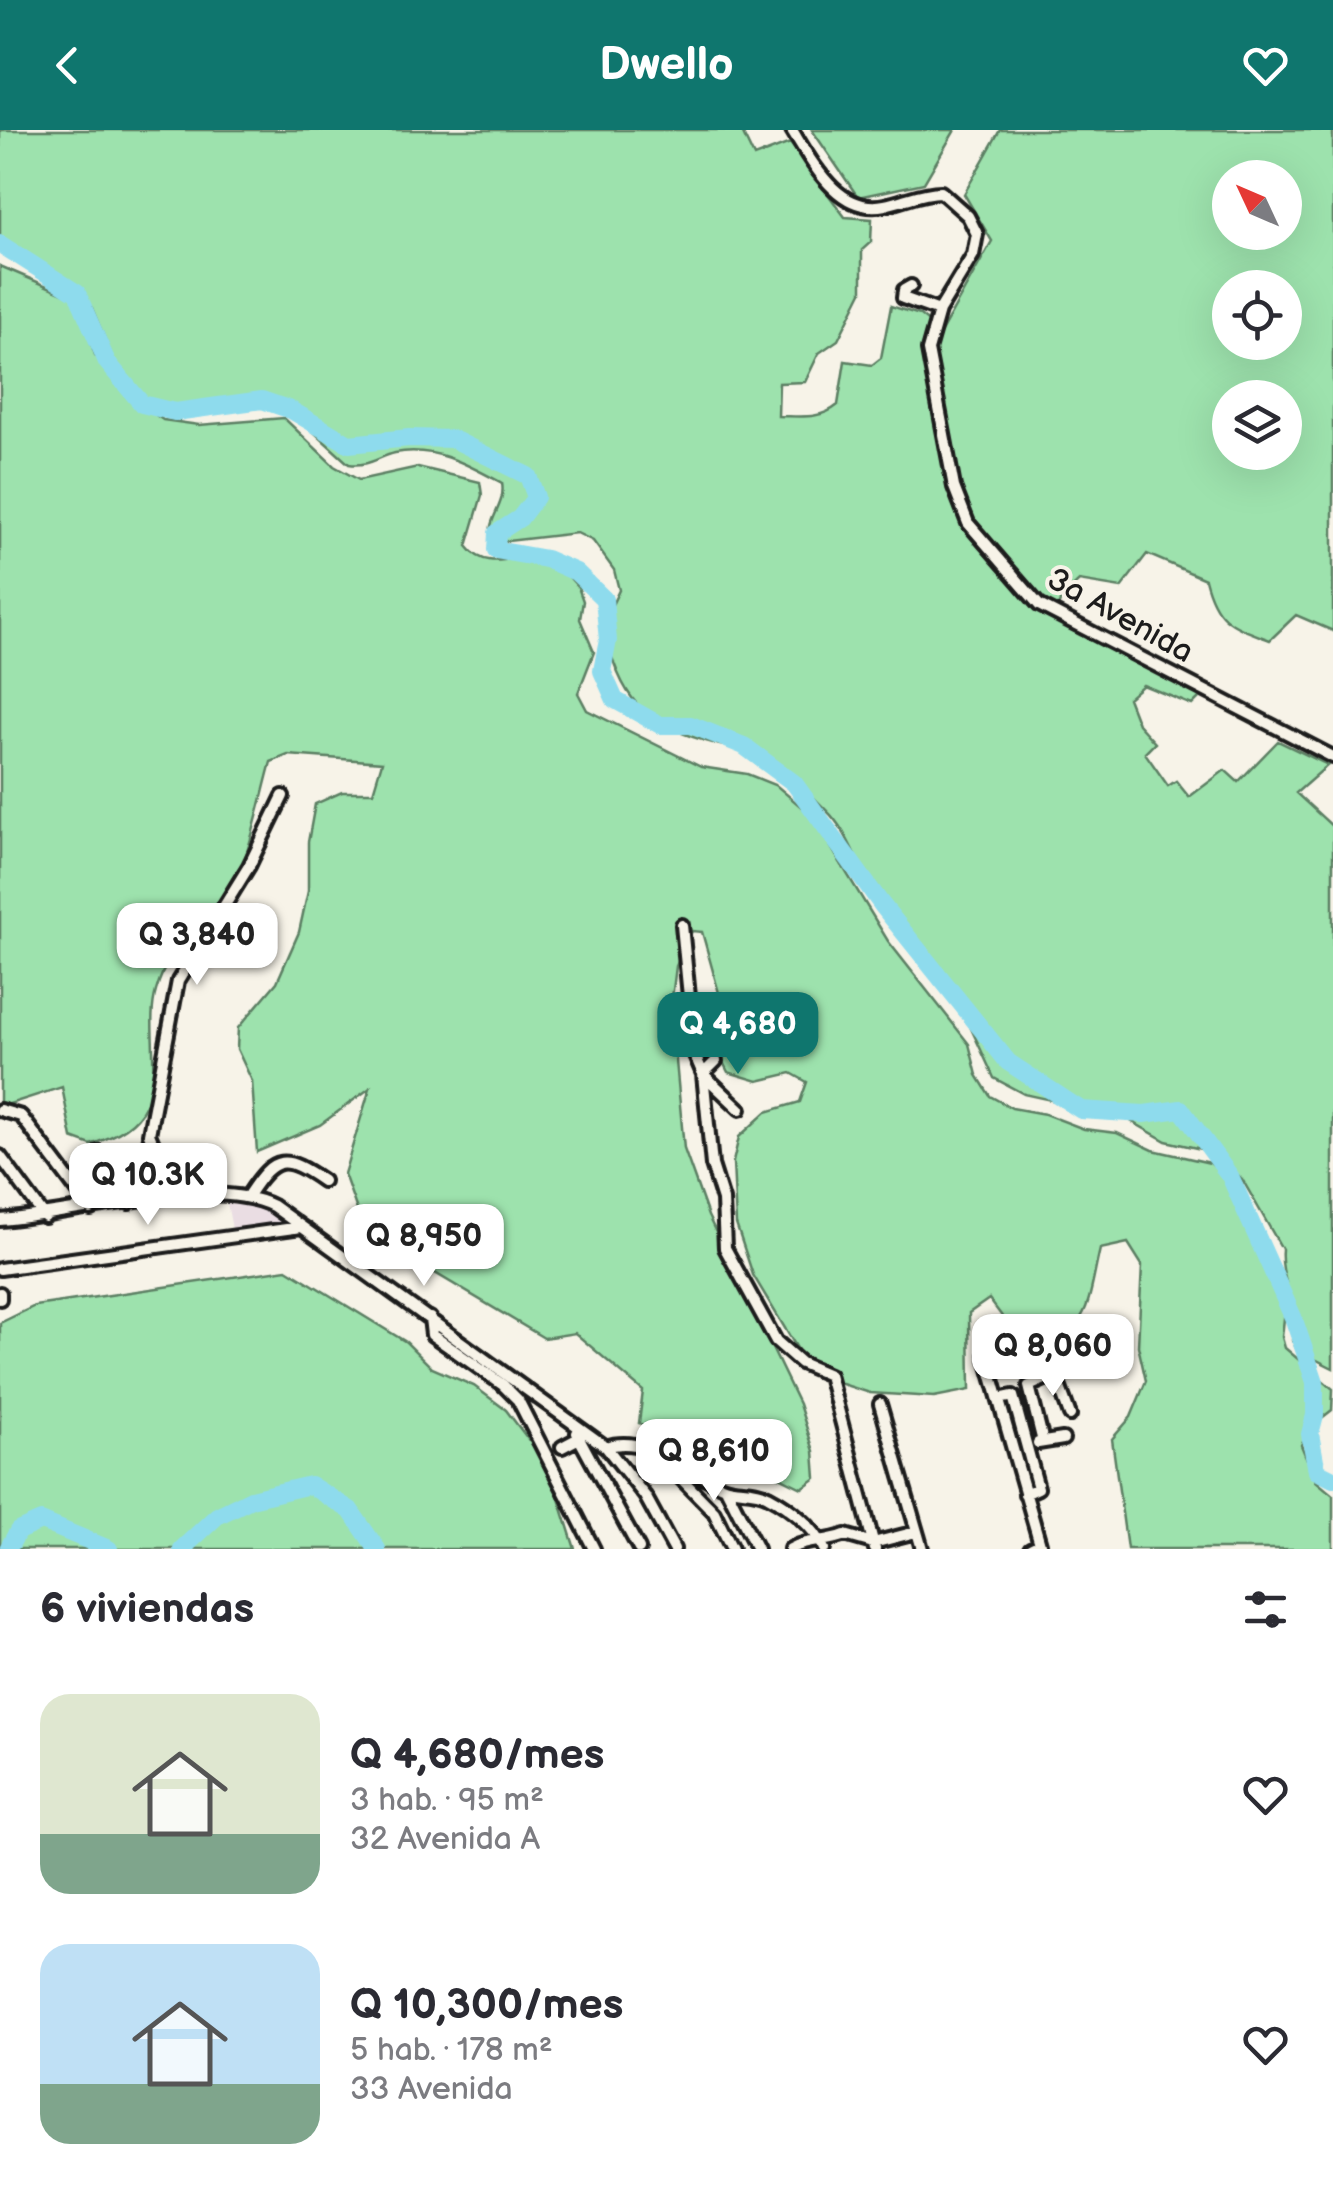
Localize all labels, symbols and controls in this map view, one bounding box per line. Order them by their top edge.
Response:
icon: back [40,38,95,93]
text: Dwello [599,38,734,93]
icon: heart [1238,38,1293,93]
north arrow [1212,160,1302,250]
map controls [1212,160,1302,470]
button: locate [1212,270,1302,360]
button: layers [1212,380,1302,470]
street label: 3a Avenida [1040,560,1200,672]
pin: Q 3,840 [105,903,289,988]
text: Q 3,840 [139,916,255,955]
pin: Q 4,680 [646,992,830,1077]
text: Q 4,680 [679,1005,797,1044]
pin: Q 10.3K [56,1143,240,1228]
text: Q 10.3K [91,1156,205,1195]
pin: Q 8,950 [332,1204,516,1289]
text: Q 8,950 [366,1217,482,1256]
pin: Q 8,060 [961,1314,1145,1399]
text: Q 8,060 [994,1327,1112,1366]
pin: Q 8,610 [622,1419,806,1504]
text: Q 8,610 [658,1432,770,1471]
icon: filters [1238,1582,1293,1637]
text: 6 viviendas [40,1584,254,1635]
text: Q 4,680/mes [350,1730,604,1781]
icon: home [120,1734,240,1854]
icon: heart [1238,1767,1293,1822]
text: 3 hab. · 95 m² [350,1781,544,1820]
text: 32 Avenida A [350,1820,540,1859]
text: Q 10,300/mes [350,1980,623,2031]
icon: home [120,1984,240,2104]
icon: heart [1238,2017,1293,2072]
text: 5 hab. · 178 m² [350,2031,552,2070]
text: 33 Avenida [350,2070,513,2109]

